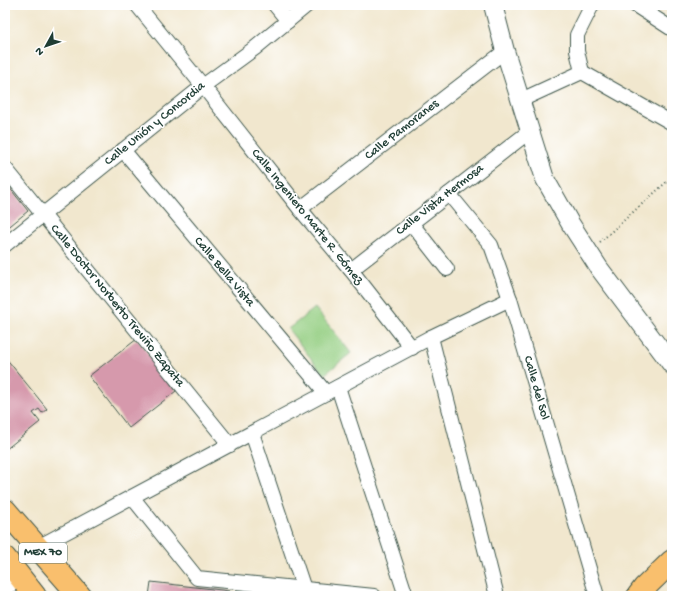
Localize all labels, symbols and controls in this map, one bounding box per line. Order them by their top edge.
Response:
north arrow [26,26,66,66]
text: N [33,45,47,58]
street label: Calle Unión y Concordia [102,78,209,169]
street label: Calle Pamoranes [362,96,443,164]
street label: Calle Ingeniero Marte R. Gómez [248,146,367,289]
street label: Calle Vista Hermosa [393,161,487,239]
street label: Calle Doctor Norberto Treviño Zapata [47,222,188,391]
street label: Calle Bella Vista [190,234,258,311]
street label: Calle del Sol [520,354,552,422]
road number: MEX 70 [19,543,67,563]

